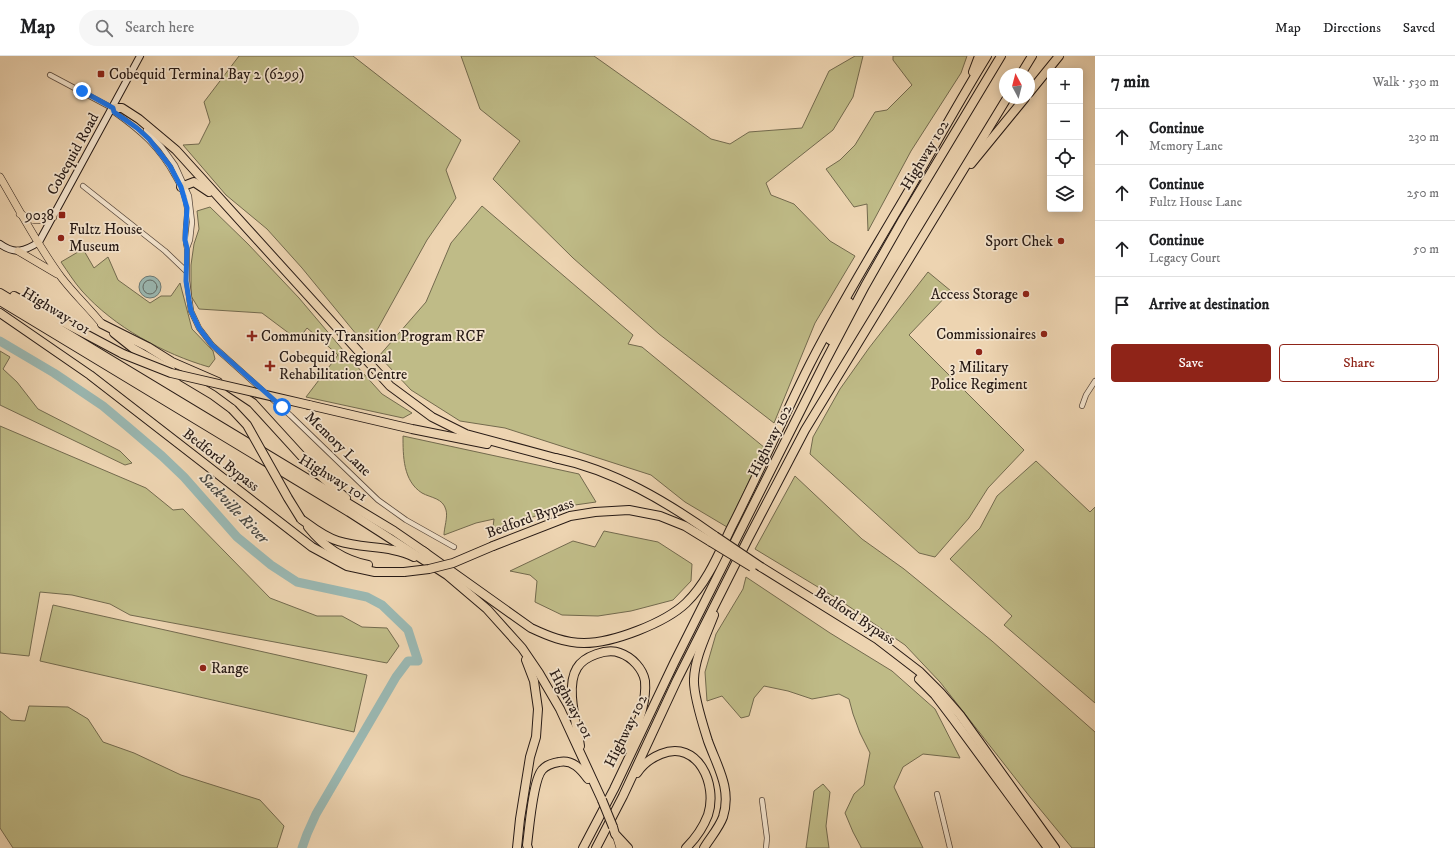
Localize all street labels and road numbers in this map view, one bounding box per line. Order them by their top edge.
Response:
street label: Cobequid Road [43,109,104,198]
street label: Highway 102 [897,116,954,194]
street label: Highway 101 [18,283,94,339]
street label: Highway 102 [744,401,797,480]
street label: Memory Lane [301,408,375,480]
street label: Bedford Bypass [179,424,263,496]
street label: Highway 101 [295,450,371,506]
street label: Bedford Bypass [484,493,576,543]
street label: Bedford Bypass [811,583,899,649]
street label: Highway 101 [545,666,597,742]
street label: Highway 102 [600,691,652,771]

